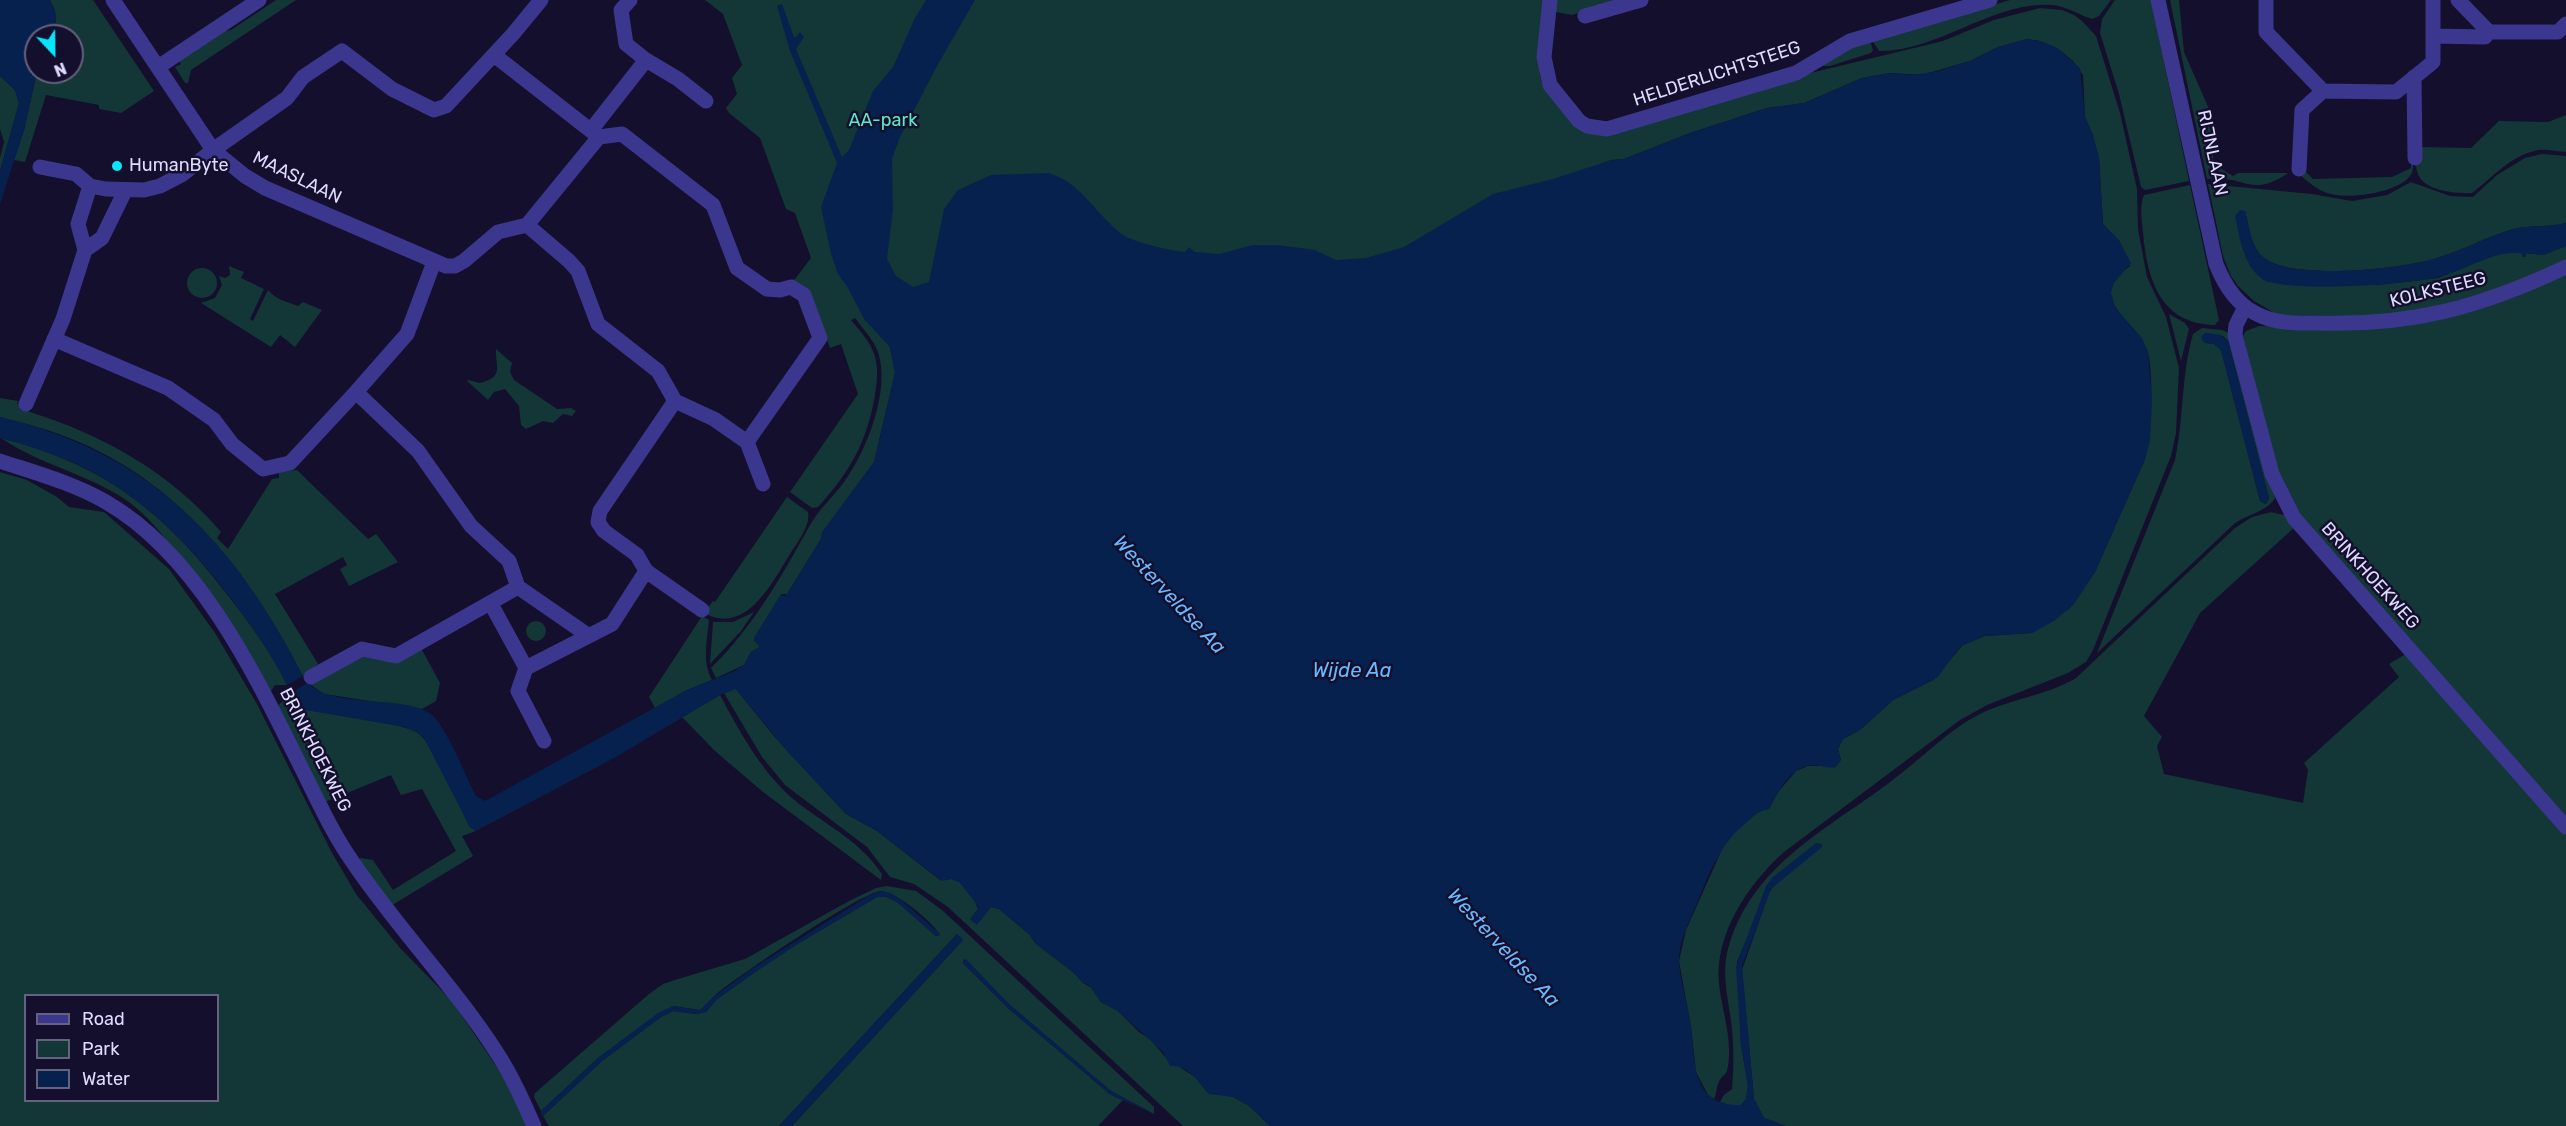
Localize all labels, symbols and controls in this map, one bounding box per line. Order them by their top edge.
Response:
north arrow [24,24,84,84]
street label: HELDERLICHTSTEEG [1631,37,1803,111]
text: N [51,58,69,80]
street label: RIJNLAAN [2192,108,2232,198]
park label: AA-park [848,110,918,132]
street label: MAASLAAN [249,147,345,209]
place label: HumanByte [129,155,229,177]
marker: HumanByte [110,159,124,173]
street label: KOLKSTEEG [2388,268,2488,312]
street label: BRINKHOEKWEG [2316,518,2424,634]
water label: Westerveldse Aa [1108,531,1230,659]
water label: Wijde Aa [1313,659,1391,683]
street label: BRINKHOEKWEG [274,684,356,816]
water label: Westerveldse Aa [1442,884,1564,1012]
legend [24,994,219,1102]
text: Road [82,1008,125,1030]
text: Park [82,1038,119,1060]
text: Water [82,1068,130,1090]

